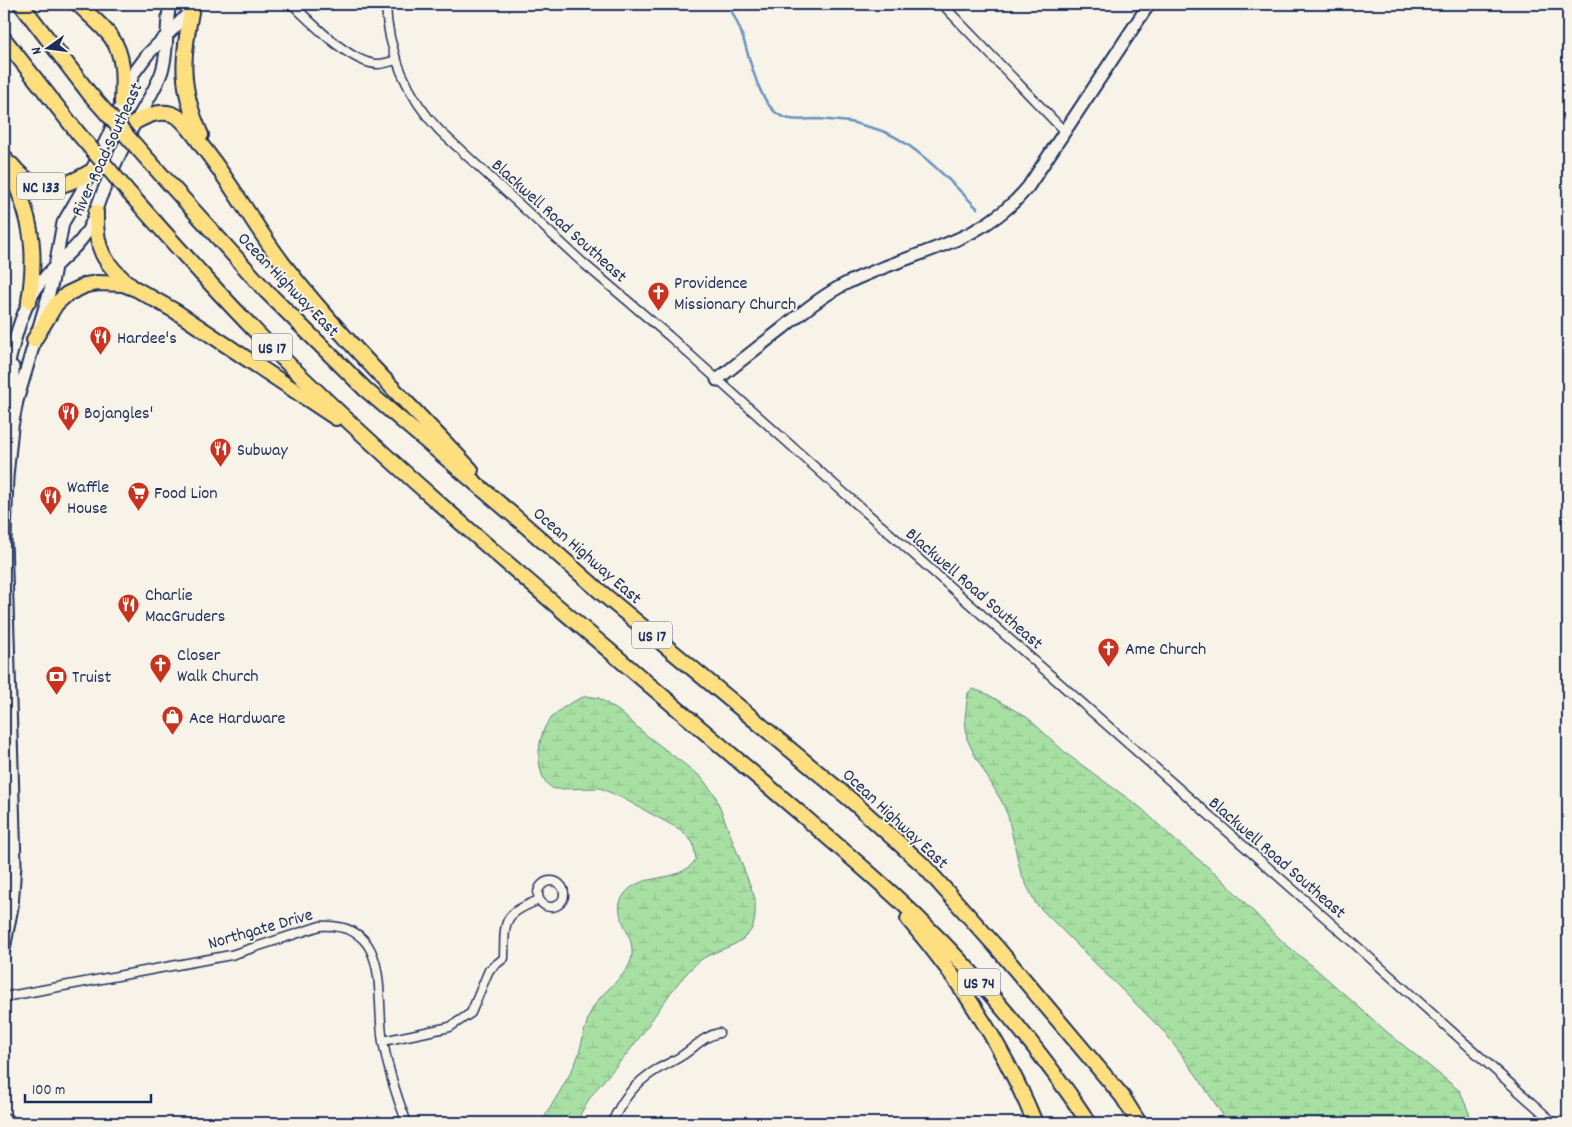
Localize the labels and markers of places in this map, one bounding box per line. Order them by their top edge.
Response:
place label: Providence Missionary Church [674,272,796,318]
church icon: Providence Missionary Church [646,280,670,311]
restaurant icon: Hardee's [89,325,113,356]
place label: Hardee's [117,327,177,352]
restaurant icon: Bojangles' [56,400,80,431]
place label: Bojangles' [84,402,153,427]
restaurant icon: Subway [209,437,233,468]
place label: Subway [237,439,289,464]
place label: Waffle House [67,476,109,522]
supermarket icon: Food Lion [126,480,150,511]
place label: Food Lion [154,482,218,507]
restaurant icon: Waffle House [39,484,63,515]
place label: Charlie MacGruders [145,584,225,630]
restaurant icon: Charlie MacGruders [117,592,141,623]
church icon: Ame Church [1097,636,1121,667]
place label: Ame Church [1125,638,1206,663]
place label: Closer Walk Church [177,644,259,690]
church icon: Closer Walk Church [149,652,173,683]
bank icon: Truist [44,664,68,695]
place label: Truist [72,666,112,691]
shop icon: Ace Hardware [161,705,185,736]
place label: Ace Hardware [189,707,286,732]

